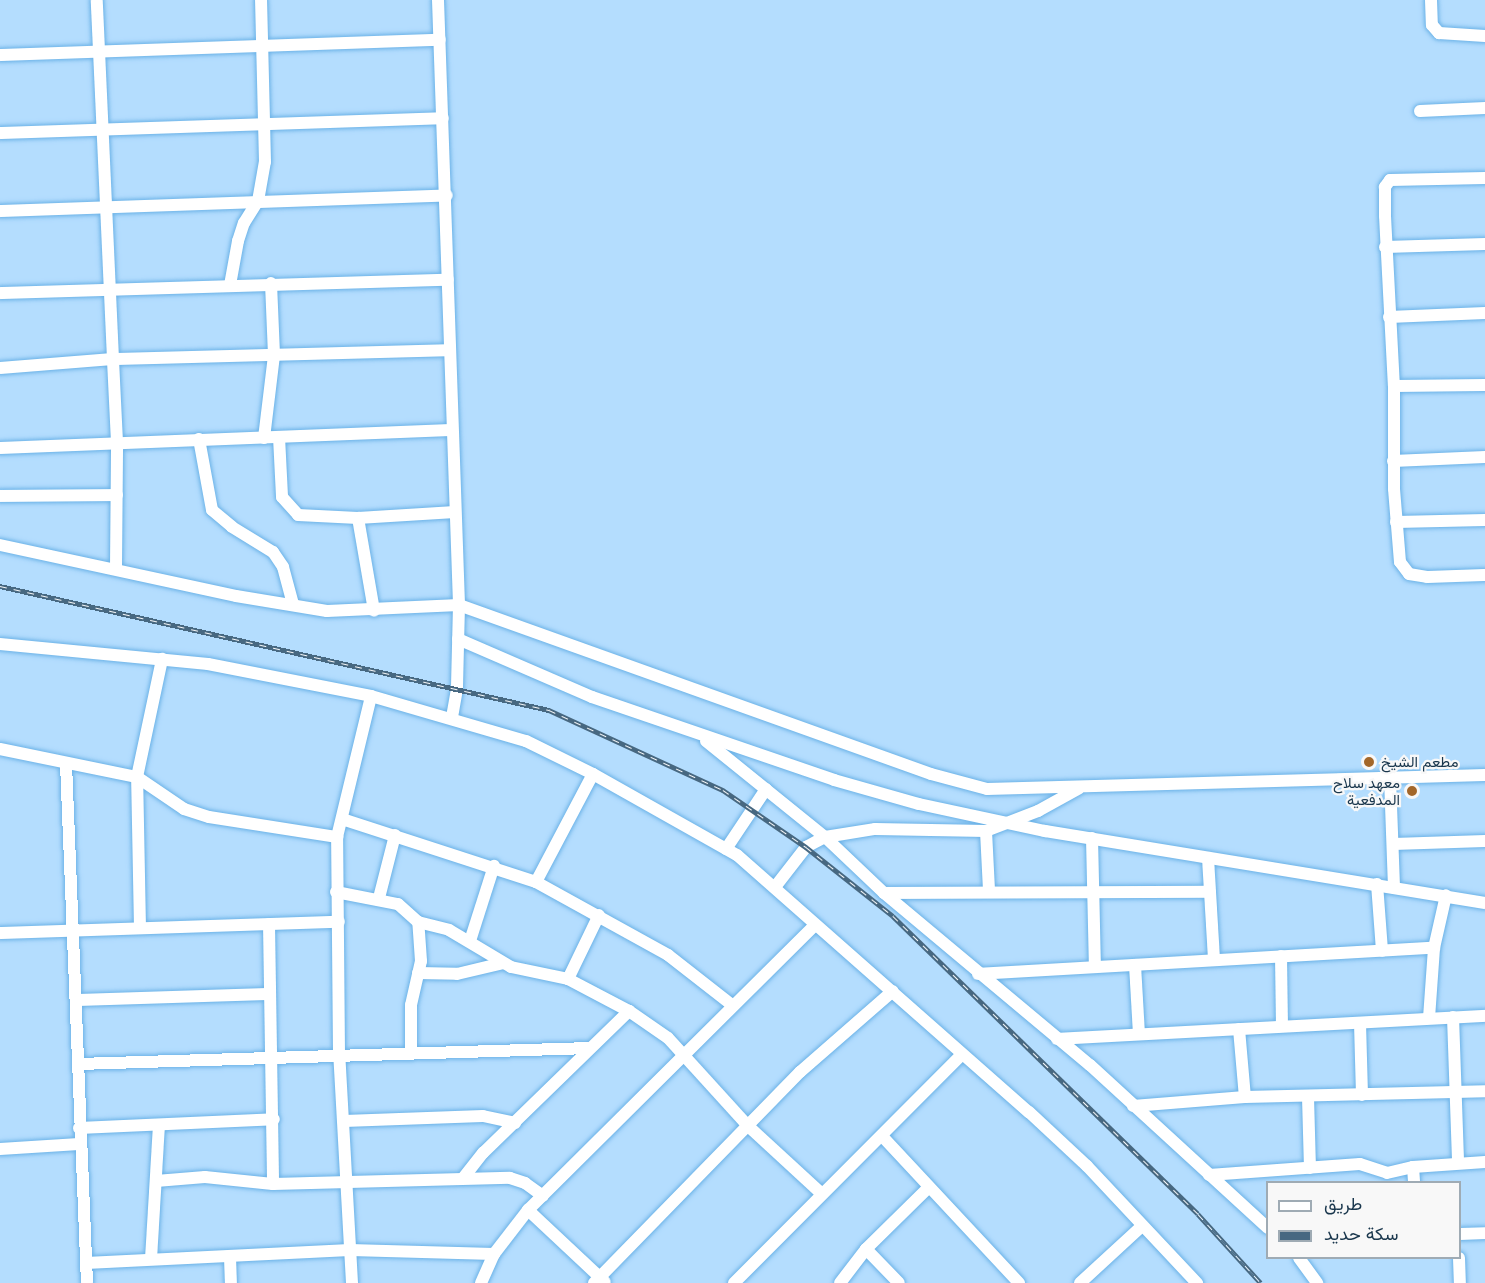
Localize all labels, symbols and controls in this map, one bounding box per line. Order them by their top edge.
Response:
place label: مطعم الشيخ [1381,753,1458,771]
marker: مطعم الشيخ [1362,755,1376,769]
place label: معهد سلاح المدفعية [1333,773,1400,808]
marker: معهد سلاح المدفعية [1405,784,1419,798]
legend [1266,1181,1461,1259]
text: طريق [1324,1194,1362,1214]
text: سكة حديد [1324,1224,1399,1244]

